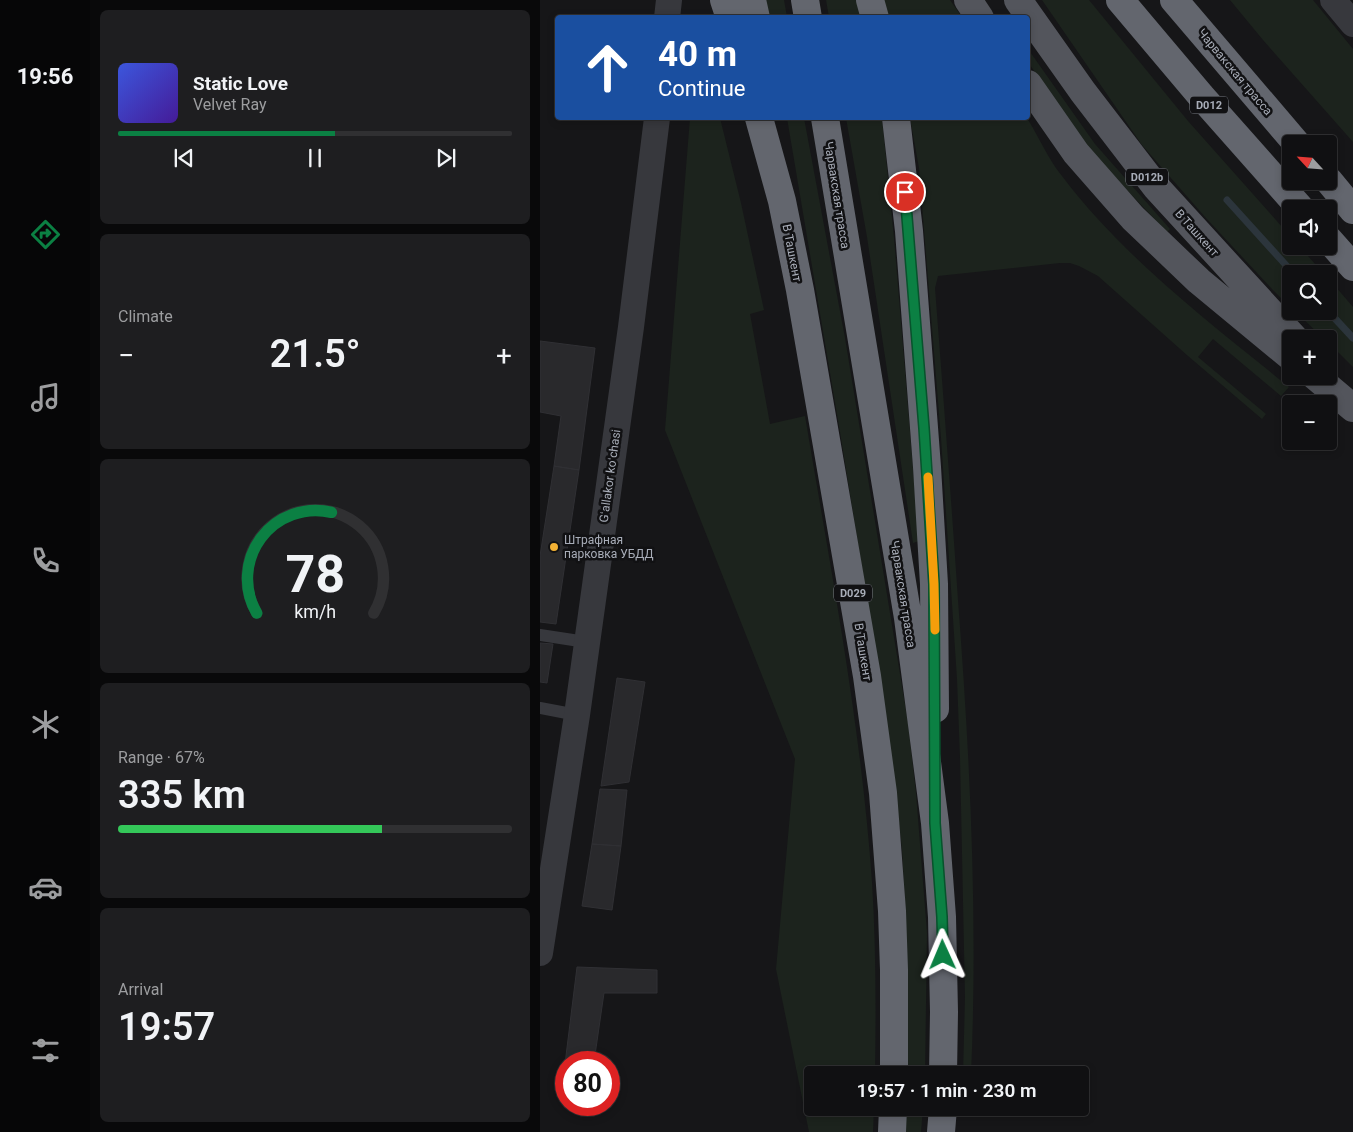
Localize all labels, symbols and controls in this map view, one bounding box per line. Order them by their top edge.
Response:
street label: Чарвакская трасса [1195,26,1275,118]
text: 40 m [658,34,737,75]
icon: ahead [575,35,640,100]
text: 19:56 [17,64,73,89]
text: Static Love [193,72,288,95]
text: Continue [658,76,746,101]
text: Velvet Ray [193,95,267,114]
road number: D012 [1190,96,1228,114]
north arrow [1282,135,1338,190]
map controls [1282,135,1337,450]
street label: Чарвакская трасса [822,140,852,250]
icon: previous [170,144,198,172]
icon: pause [301,144,329,172]
icon: next [432,144,460,172]
road number: D012b [1126,168,1168,186]
pin [884,171,926,213]
icon: arrive [891,178,919,206]
button: sound [1282,200,1337,255]
street label: В Ташкент [1172,207,1222,260]
icon: directions [28,217,63,252]
street label: В Ташкент [780,223,804,283]
button: search [1282,265,1337,320]
text: Climate [118,307,173,326]
button: + [1282,330,1337,385]
text: 21.5° [270,332,360,376]
text: − [118,339,134,372]
text: + [496,339,512,372]
icon: music [28,380,63,415]
button: − [1282,395,1337,450]
street label: Gʻallakor koʻchasi [597,428,623,523]
place label: Штрафная парковка УБДД [564,533,654,561]
street label: Чарвакская трасса [888,539,918,649]
marker: Штрафная парковка УБДД [548,541,560,553]
icon: phone [28,543,63,578]
text: 78 [285,544,345,605]
road number: D029 [834,584,872,602]
text: km/h [294,601,336,622]
street label: В Ташкент [852,622,875,682]
icon: climate [28,707,63,742]
text: Range · 67% [118,748,205,767]
text: 335 km [118,773,246,817]
icon: car [28,870,63,905]
position arrow [916,928,968,980]
text: Arrival [118,980,163,999]
text: 19:57 [118,1005,215,1049]
icon: filters [28,1033,63,1068]
speed limit sign: 80 [555,1051,620,1116]
text: 19:57 · 1 min · 230 m [856,1079,1037,1102]

